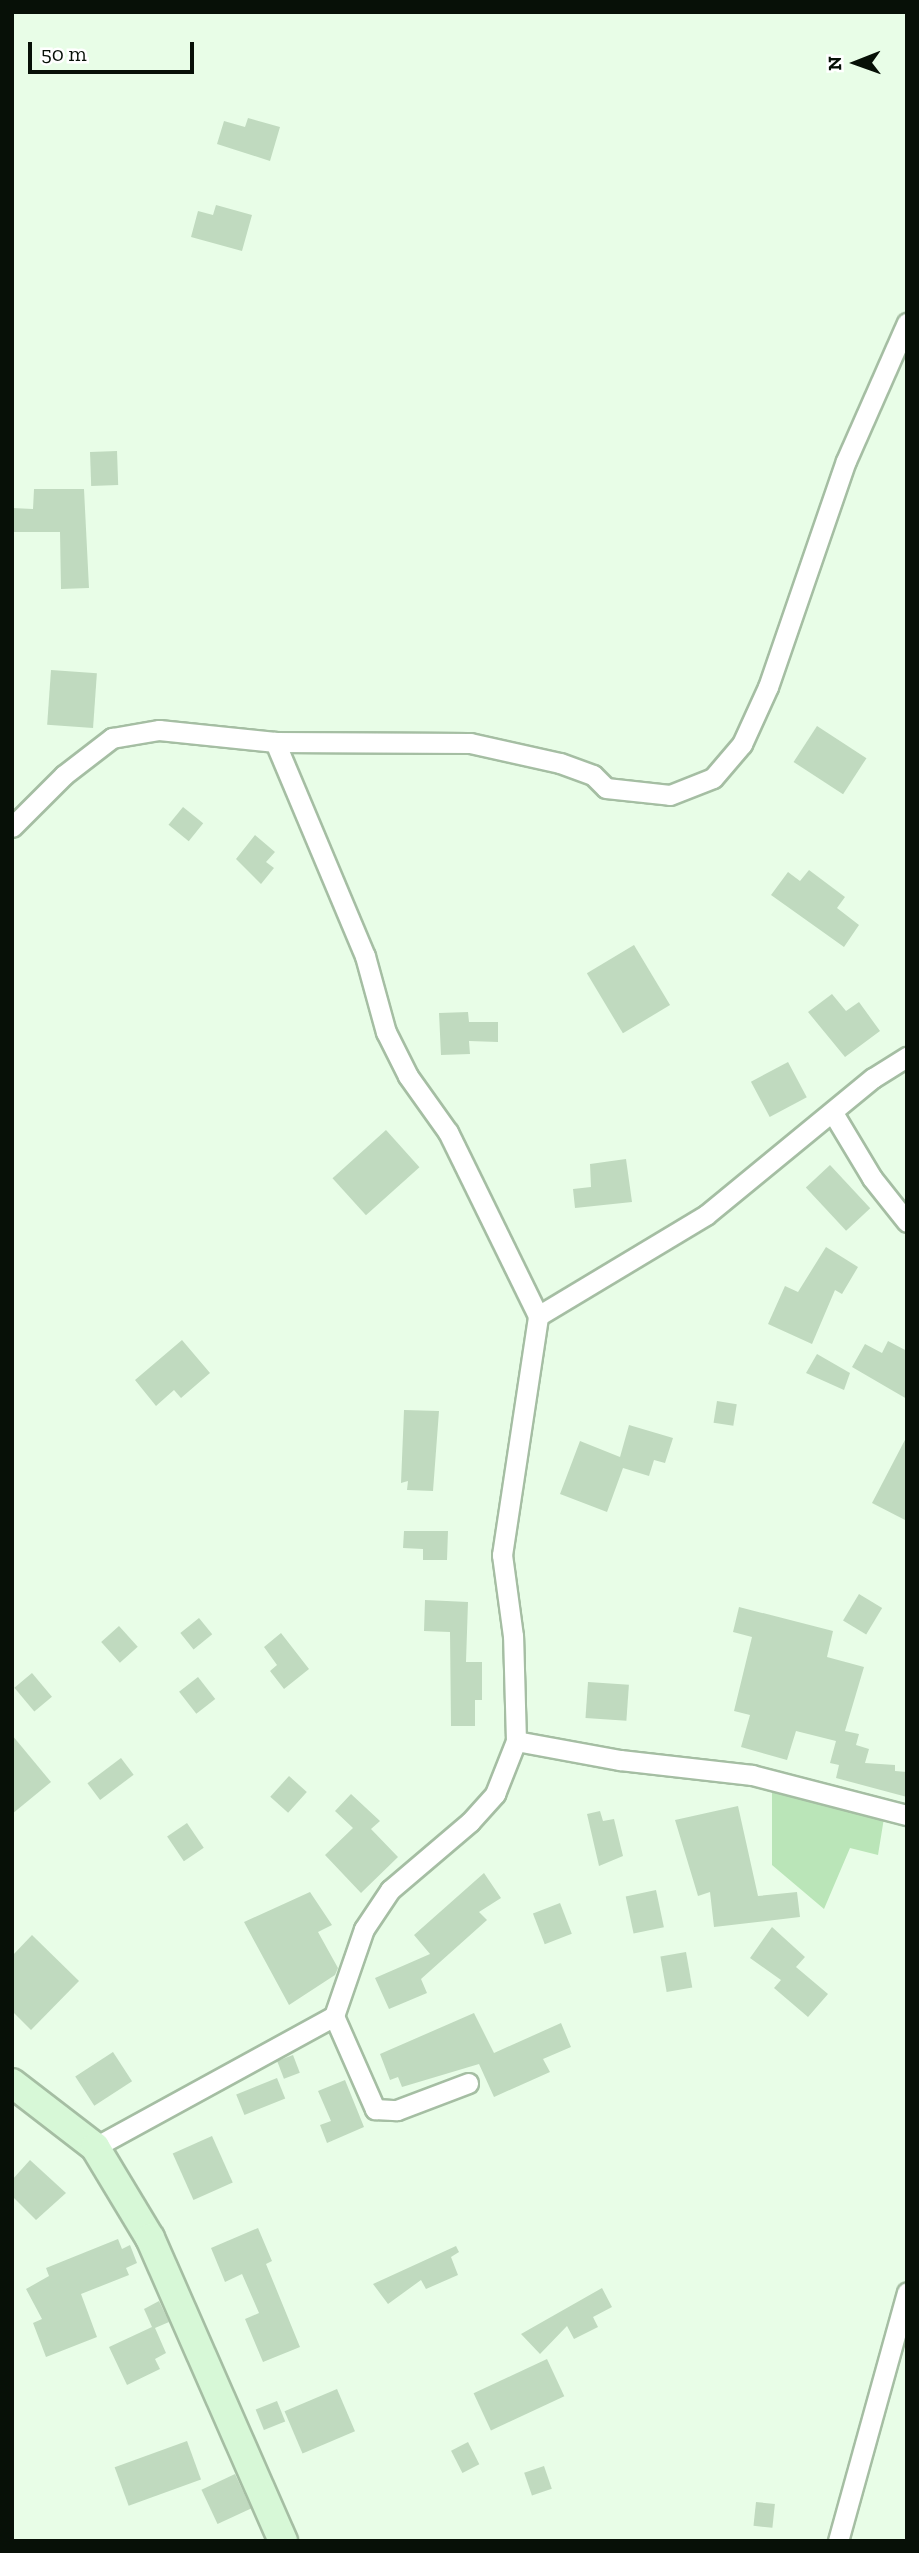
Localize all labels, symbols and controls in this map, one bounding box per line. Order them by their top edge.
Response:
scale bar [32,28,198,72]
north arrow [821,28,891,98]
text: 50 m [41,41,87,66]
text: N [823,56,846,71]

